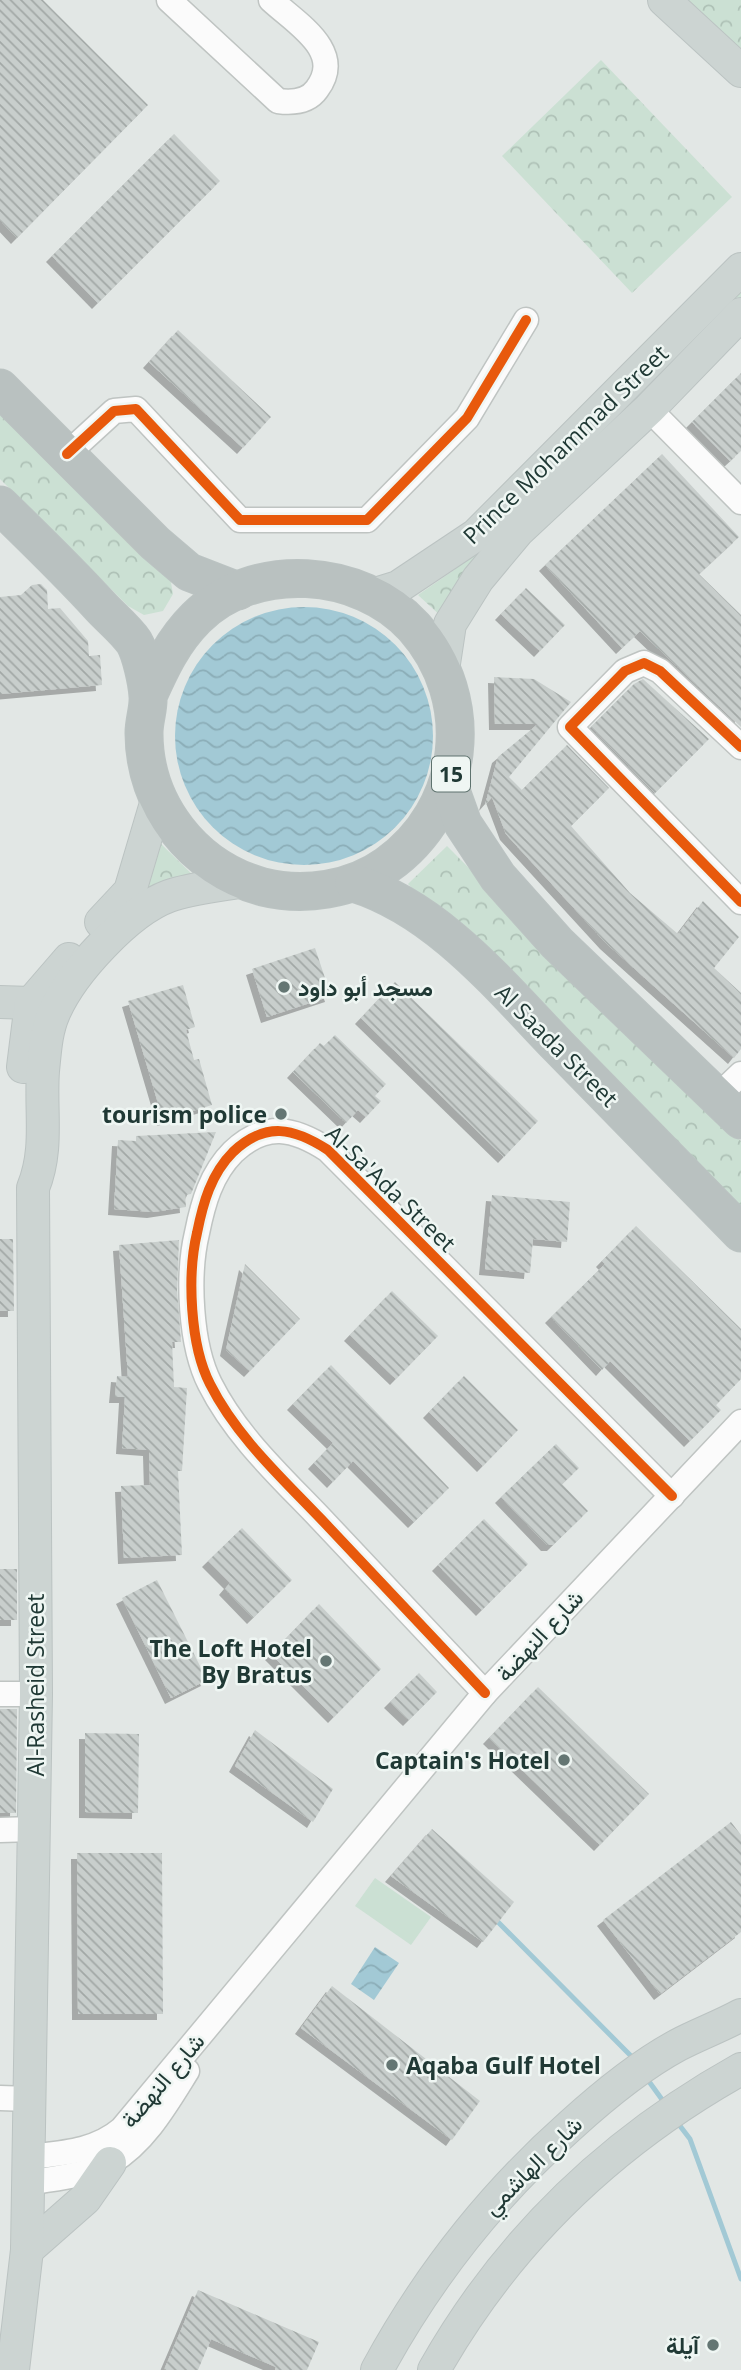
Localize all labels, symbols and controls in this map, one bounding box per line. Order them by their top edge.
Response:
street label: Prince Mohammad Street [455,337,675,551]
road number: 15 [432,756,470,792]
place label: مسجد أبو داود [298,971,433,1003]
street label: Al Saada Street [489,977,625,1113]
marker: مسجد أبو داود [276,979,292,995]
place label: tourism police [102,1098,267,1130]
marker: tourism police [273,1106,289,1122]
street label: Al-Sa'Ada Street [319,1118,463,1258]
street label: شارع النهضة [488,1582,591,1689]
street label: Al-Rasheid Street [19,1594,51,1776]
place label: The Loft Hotel By Bratus [149,1632,312,1690]
marker: The Loft Hotel By Bratus [318,1653,334,1669]
place label: Captain's Hotel [375,1744,550,1776]
marker: Captain's Hotel [556,1752,572,1768]
street label: شارع النهضة [113,2026,212,2135]
place label: Aqaba Gulf Hotel [406,2049,601,2081]
marker: Aqaba Gulf Hotel [384,2057,400,2073]
street label: شارع الهاشمي [475,2108,591,2224]
place label: آيلة [666,2329,701,2361]
marker: آيلة [705,2337,721,2353]

